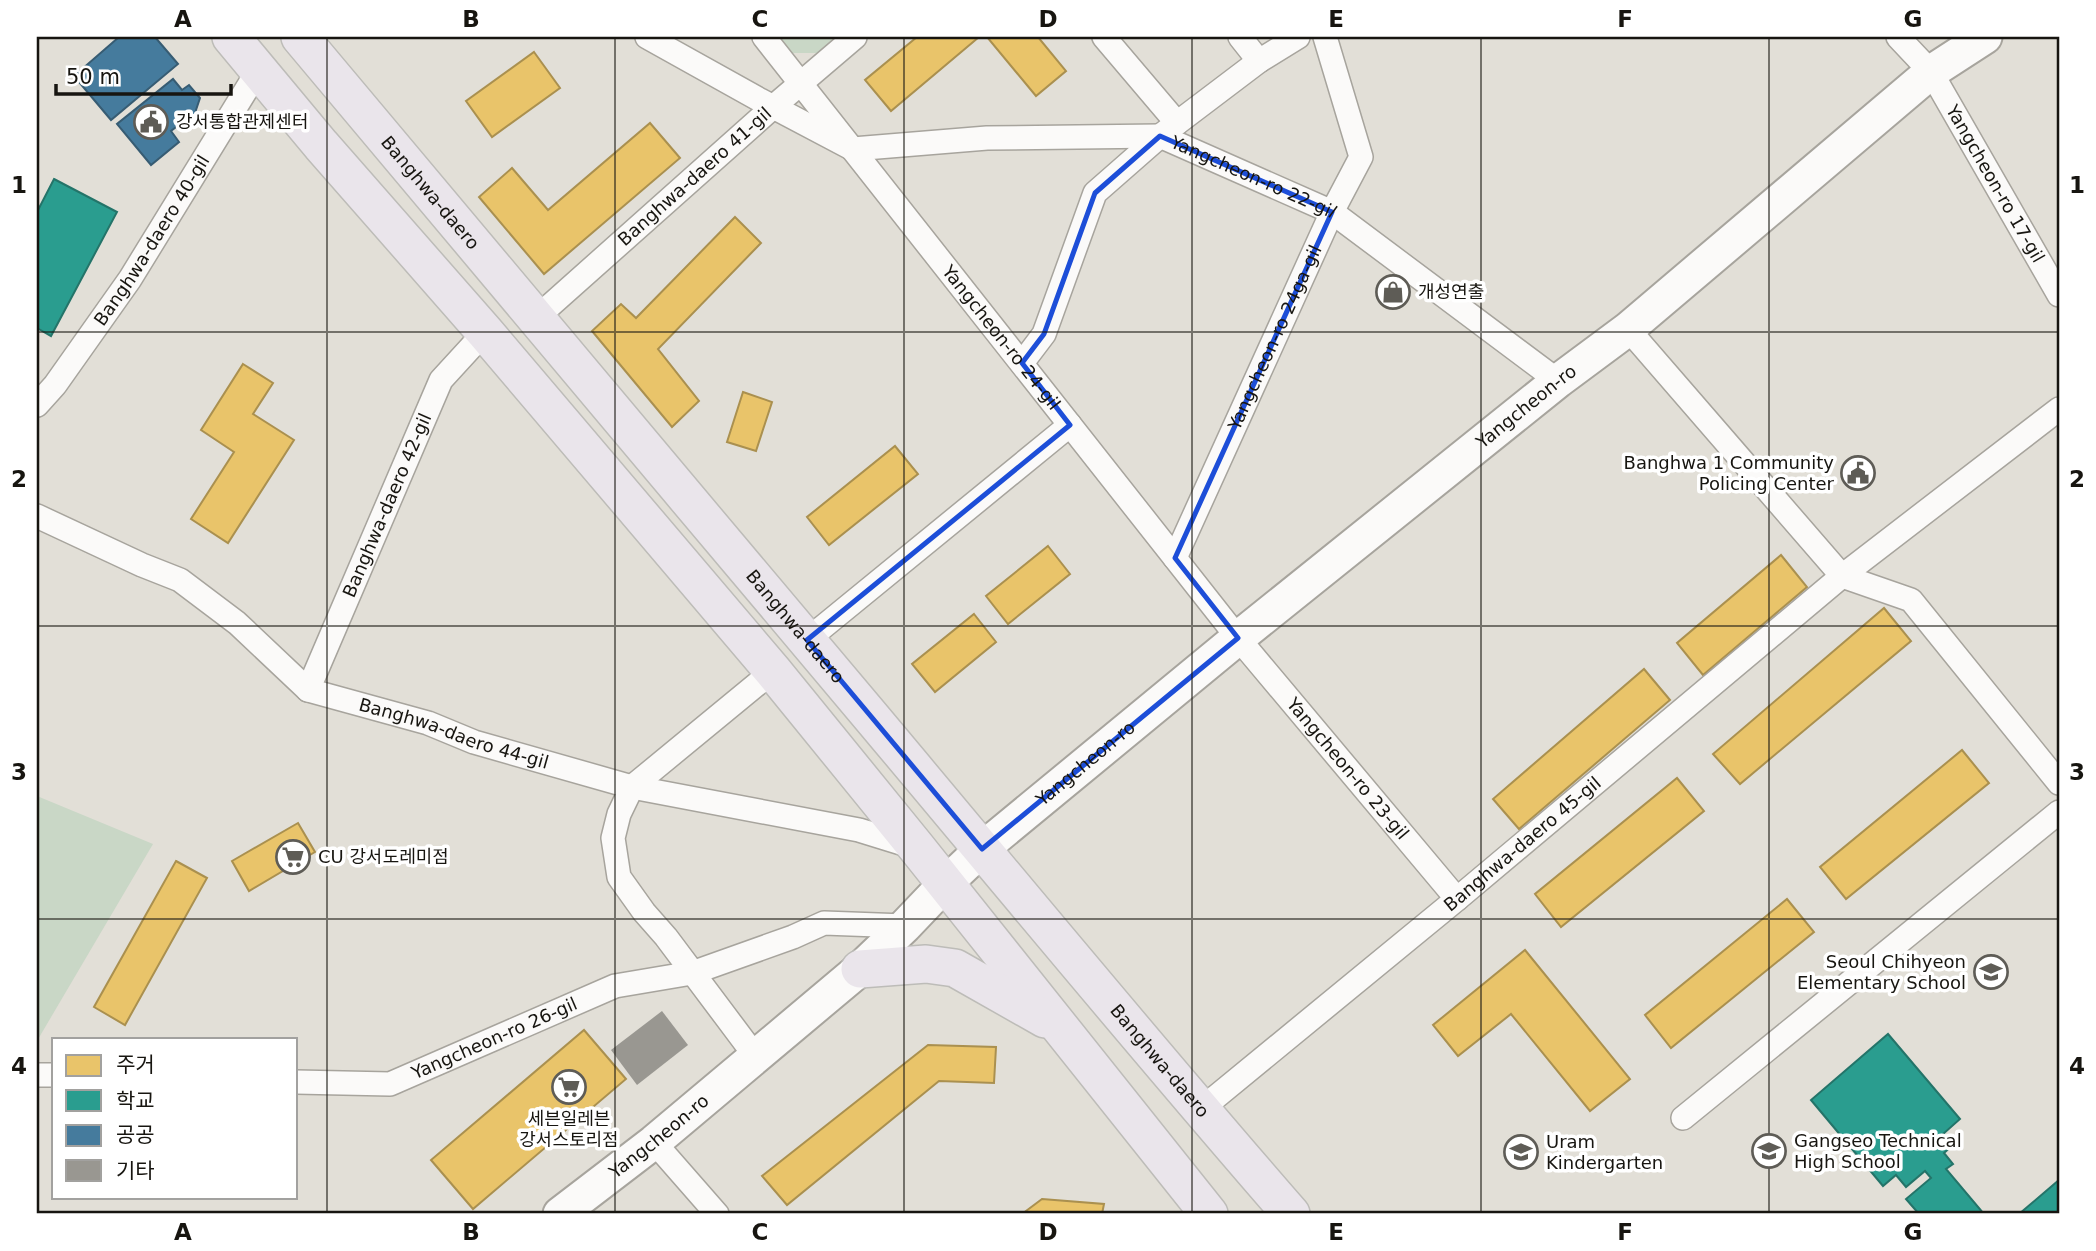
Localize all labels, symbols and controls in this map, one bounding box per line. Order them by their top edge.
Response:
text: A [174,6,192,32]
text: B [462,6,480,32]
text: C [752,6,768,32]
text: D [1038,6,1058,32]
text: E [1328,6,1344,32]
text: F [1617,6,1633,32]
text: G [1904,6,1922,32]
scale bar [56,52,231,96]
text: 50 m [66,65,120,89]
street label: Yangcheon-ro 17-gil [1942,100,2049,266]
public building icon: 강서통합관제센터 [132,103,170,141]
street label: Banghwa-daero 41-gil [614,103,775,250]
place label: 강서통합관제센터 [176,111,308,132]
street label: Yangcheon-ro 22-gil [1167,131,1341,222]
street label: Banghwa-daero [377,132,484,253]
street label: Banghwa-daero 40-gil [89,151,214,330]
text: 1 [11,172,27,198]
text: 1 [2069,172,2085,198]
street label: Yangcheon-ro 24ga-gil [1223,242,1326,434]
street label: Yangcheon-ro 24-gil [937,260,1065,414]
shop icon: 개성연출 [1374,273,1412,311]
place label: 개성연출 [1418,281,1484,302]
street label: Yangcheon-ro [1471,360,1580,453]
street label: Banghwa-daero 42-gil [338,410,435,600]
place label: Banghwa 1 Community Policing Center [1624,452,1835,494]
public building icon: Banghwa 1 Community Policing Center [1839,454,1877,492]
text: 2 [11,466,27,492]
text: 2 [2069,466,2085,492]
street label: Banghwa-daero [742,565,849,687]
street label: Yangcheon-ro 23-gil [1282,692,1413,843]
street label: Banghwa-daero 44-gil [357,693,551,773]
street label: Yangcheon-ro [1031,716,1139,811]
text: 3 [11,759,27,785]
text: 3 [2069,759,2085,785]
street label: Banghwa-daero 45-gil [1440,772,1605,915]
supermarket icon: CU 강서도레미점 [274,838,312,876]
place label: CU 강서도레미점 [318,846,449,867]
place label: Seoul Chihyeon Elementary School [1797,951,1966,993]
school or university icon: Seoul Chihyeon Elementary School [1972,953,2010,991]
street label: Yangcheon-ro 26-gil [407,993,580,1084]
street label: Banghwa-daero [1106,1000,1214,1121]
legend [52,1038,298,1198]
text: 4 [11,1053,27,1079]
text: 주거 [116,1053,155,1077]
text: 4 [2069,1053,2085,1079]
supermarket icon: 세븐일레븐 강서스토리점 [550,1068,588,1106]
text: 학교 [116,1089,155,1113]
street label: Yangcheon-ro [604,1090,713,1183]
place label: 세븐일레븐 강서스토리점 [519,1108,619,1150]
text: 공공 [116,1123,155,1147]
place label: Gangseo Technical High School [1794,1130,1962,1172]
place label: Uram Kindergarten [1546,1131,1663,1173]
school or university icon: Gangseo Technical High School [1750,1132,1788,1170]
school or university icon: Uram Kindergarten [1502,1133,1540,1171]
text: 기타 [116,1159,155,1183]
text: A [174,1219,192,1245]
text: B [462,1219,480,1245]
text: C [752,1219,768,1245]
text: D [1038,1219,1058,1245]
text: E [1328,1219,1344,1245]
text: F [1617,1219,1633,1245]
text: G [1904,1219,1922,1245]

